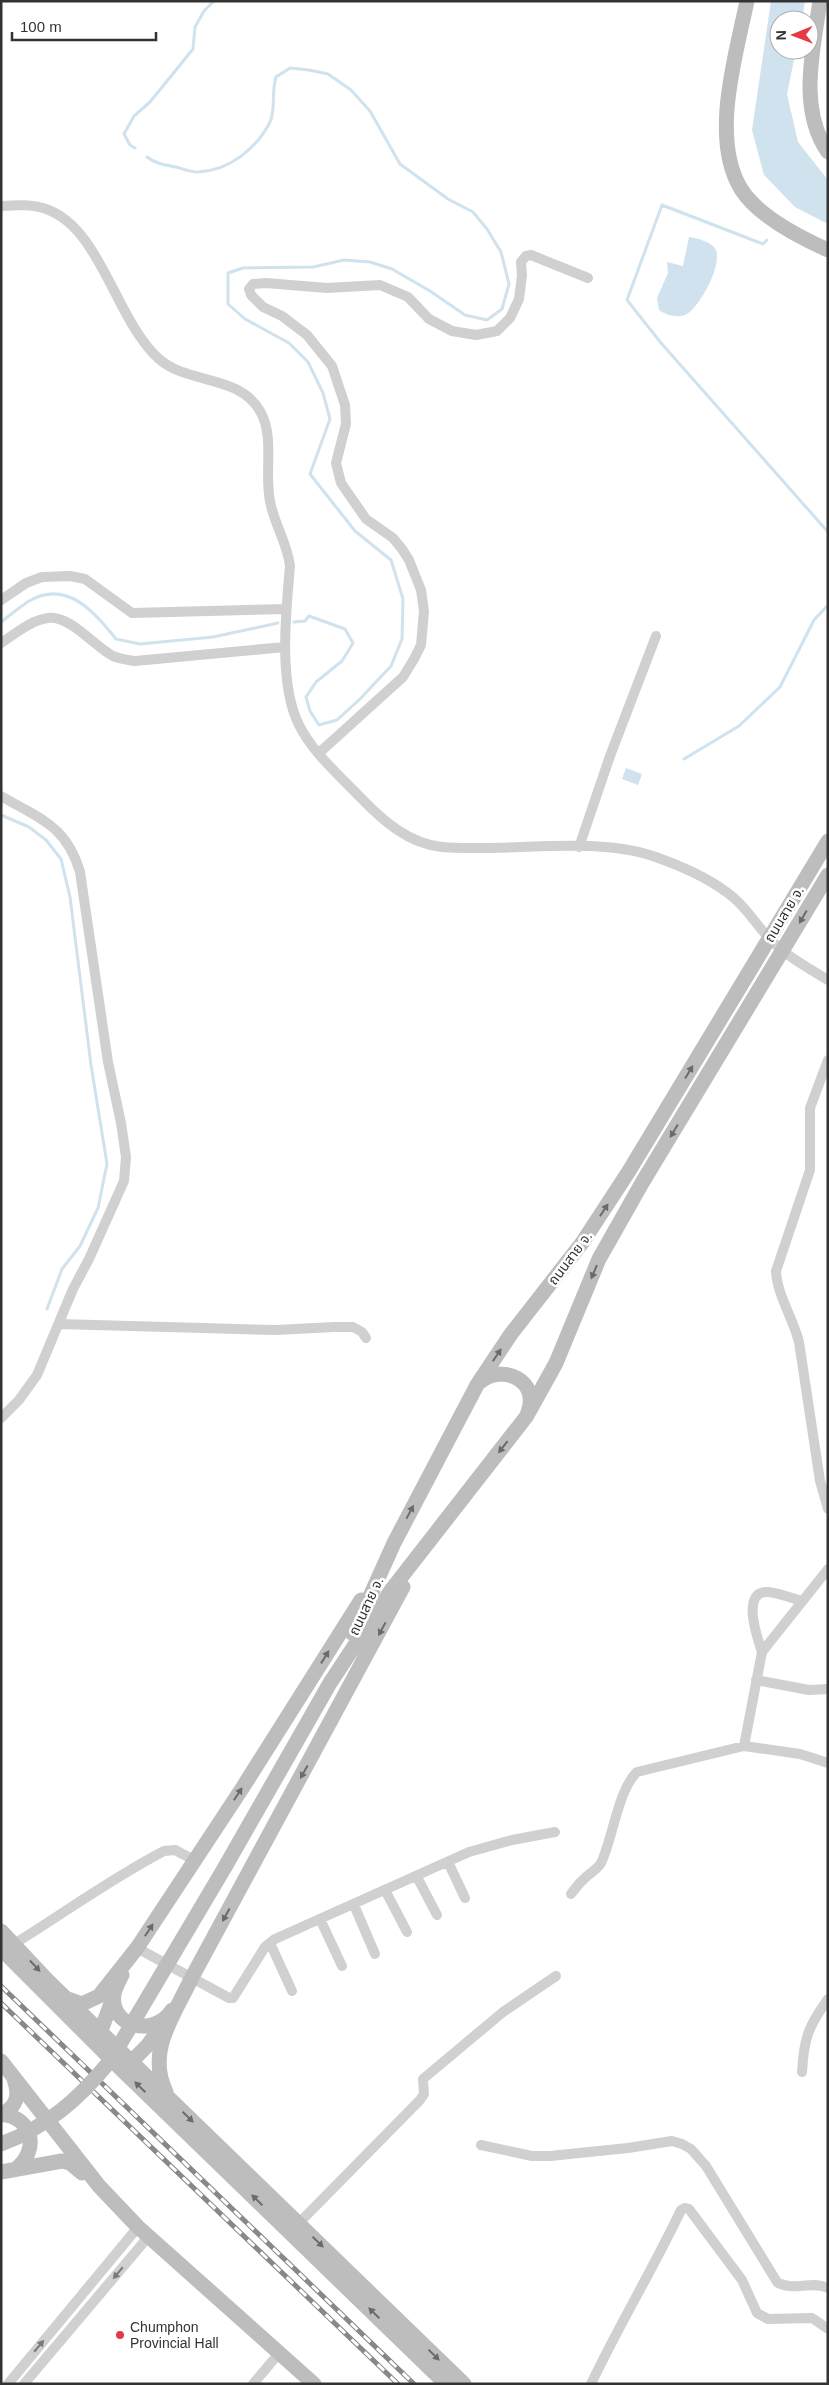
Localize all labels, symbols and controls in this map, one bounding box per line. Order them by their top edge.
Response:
scale bar [12,10,156,42]
north arrow [769,10,819,60]
text: 100 m [20,18,62,35]
text: N [773,30,789,40]
street label: ถนนสาย จ. [761,883,807,945]
one-way arrow [799,911,808,924]
one-way arrow [685,1065,694,1078]
one-way arrow [669,1124,678,1137]
one-way arrow [599,1204,609,1217]
street label: ถนนสาย จ. [545,1228,595,1288]
one-way arrow [589,1265,597,1279]
one-way arrow [492,1348,502,1362]
one-way arrow [498,1440,508,1453]
one-way arrow [406,1505,414,1520]
street label: ถนนสาย จ. [345,1574,387,1638]
one-way arrow [378,1622,386,1637]
one-way arrow [320,1650,330,1663]
one-way arrow [300,1765,308,1779]
one-way arrow [233,1787,243,1801]
one-way arrow [222,1908,231,1922]
one-way arrow [144,1923,154,1937]
one-way arrow [29,1960,41,1972]
one-way arrow [134,2081,146,2093]
one-way arrow [182,2110,194,2122]
one-way arrow [251,2194,263,2206]
one-way arrow [311,2236,323,2248]
one-way arrow [112,2267,123,2280]
one-way arrow [368,2307,380,2319]
place label: Chumphon Provincial Hall [130,2319,219,2351]
marker: Chumphon Provincial Hall [114,2329,126,2341]
one-way arrow [34,2340,45,2353]
one-way arrow [428,2349,440,2361]

